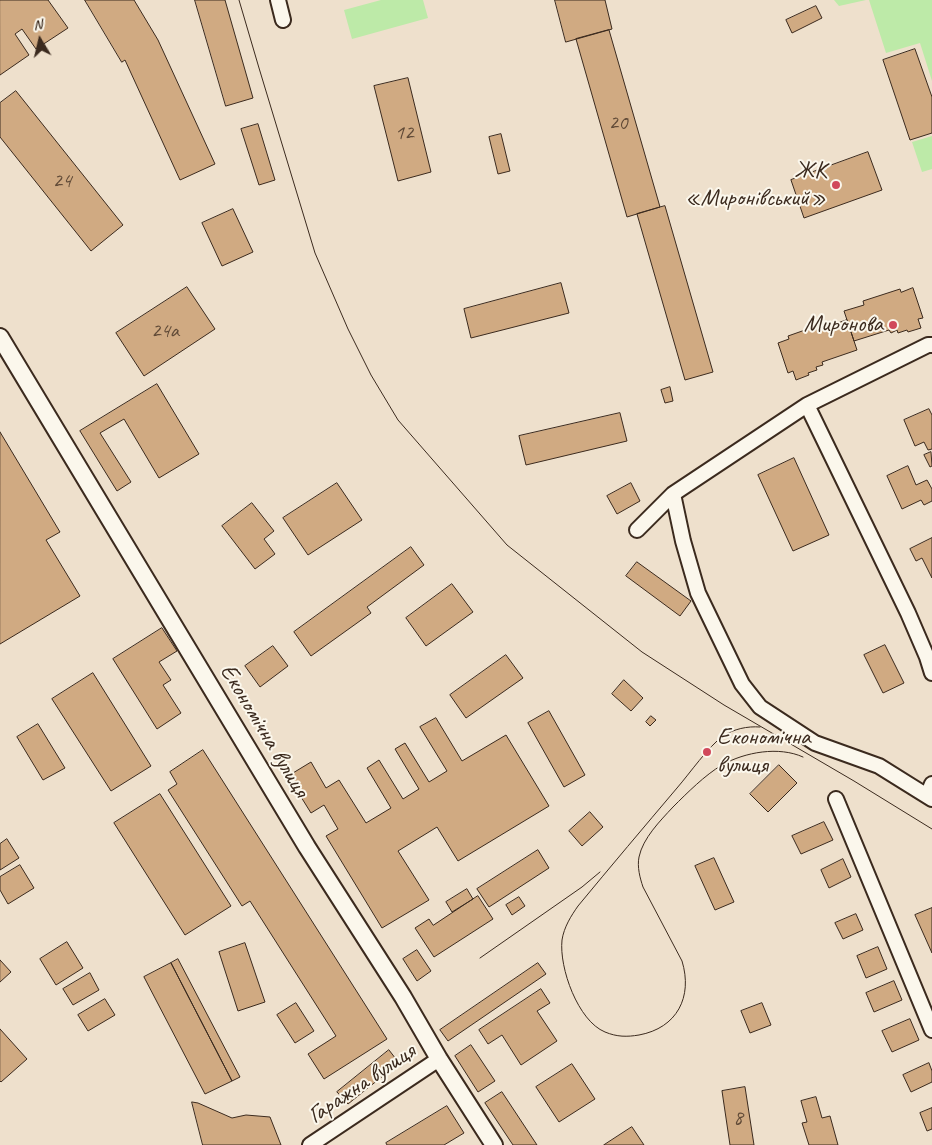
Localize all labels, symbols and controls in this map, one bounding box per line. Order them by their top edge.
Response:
north arrow [15,15,65,65]
text: N [32,16,43,34]
house number: 20 [609,110,627,136]
house number: 12 [395,120,413,146]
place label: ЖК «Миронівський» [685,157,826,213]
house number: 24 [53,168,71,194]
marker: ЖК «Миронівський» [830,179,842,191]
place label: Миронова [804,311,883,339]
house number: 24а [151,318,179,344]
marker: Миронова [887,319,899,331]
street label: Економічна вулиця [213,659,315,803]
place label: Економічна вулиця [717,724,811,780]
marker: Економічна вулиця [701,746,713,758]
street label: Гаражна вулиця [303,1038,421,1130]
house number: 8 [733,1105,743,1131]

